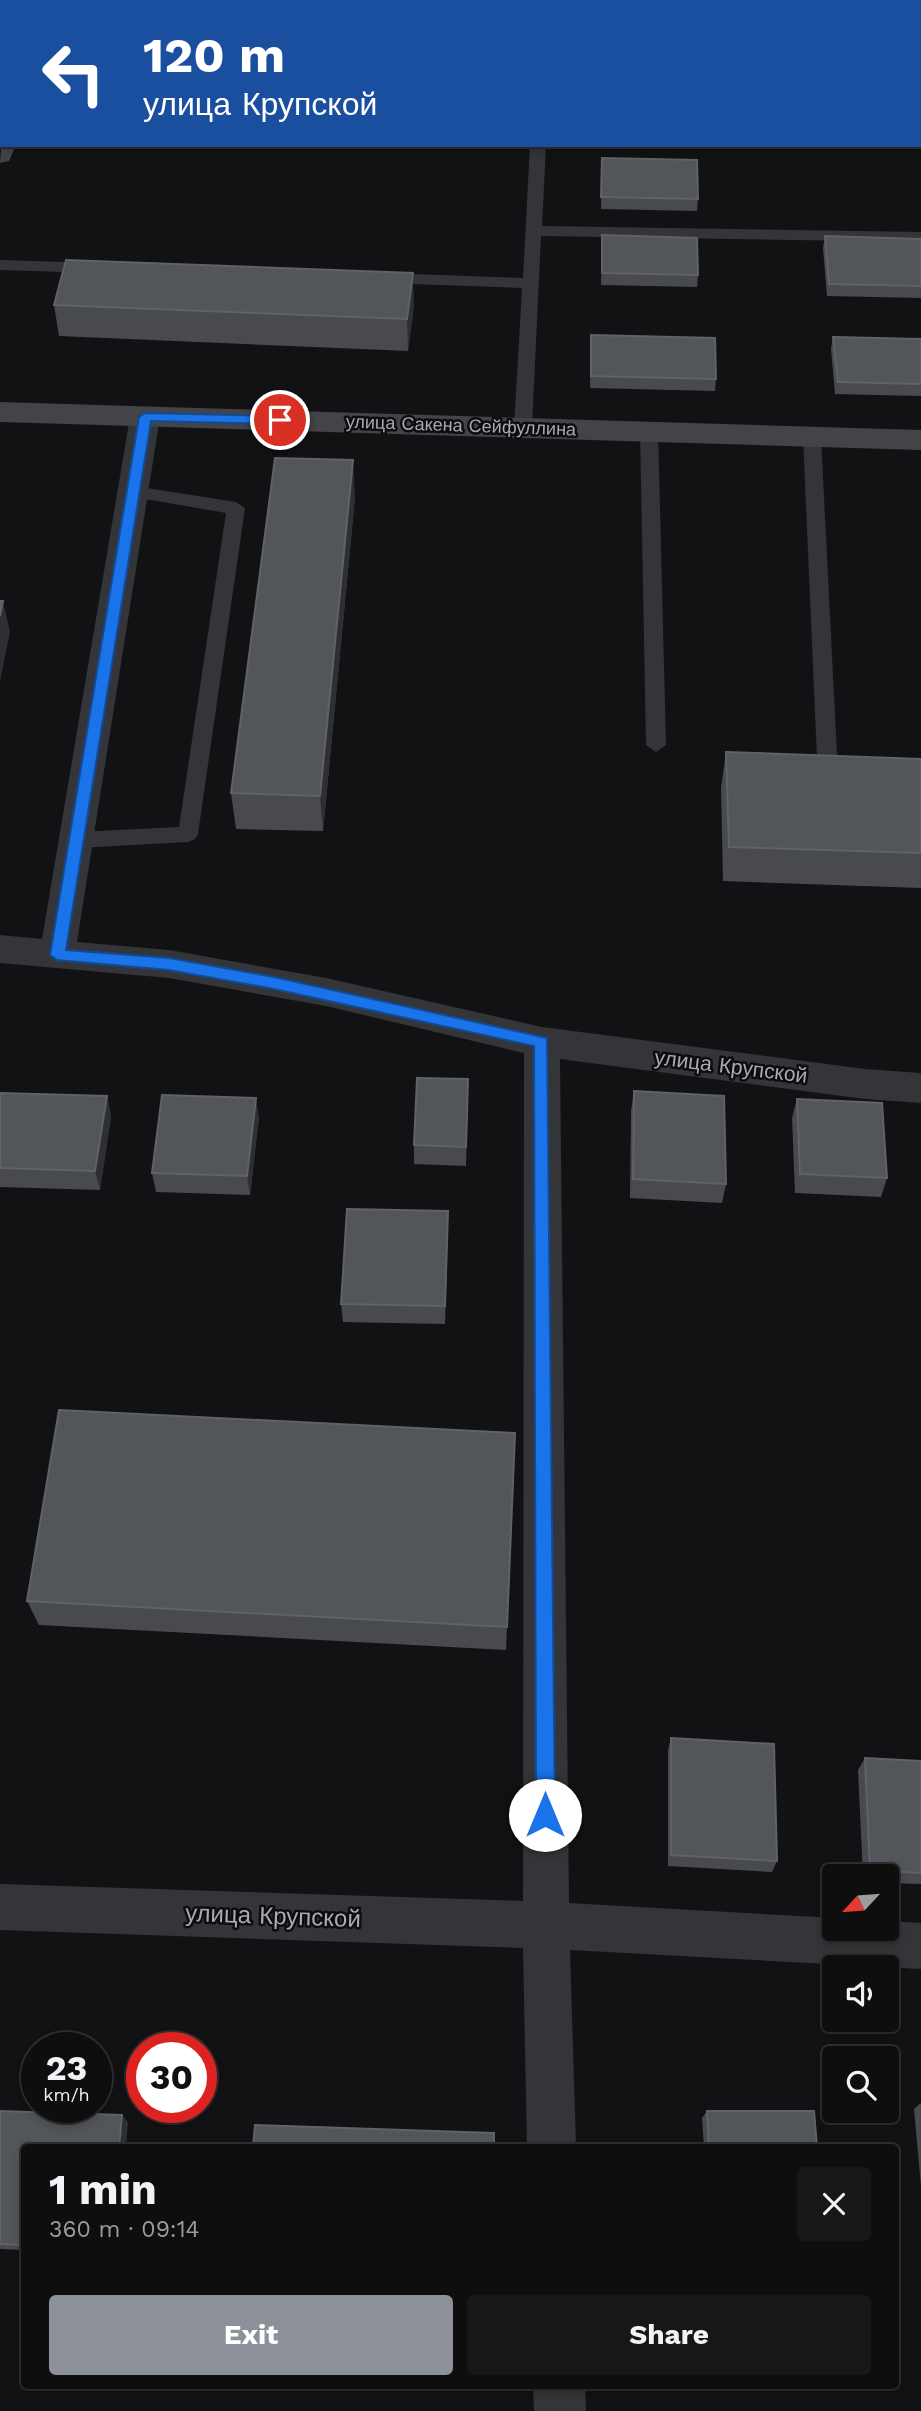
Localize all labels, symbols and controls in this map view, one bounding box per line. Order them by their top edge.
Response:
text: 120 m [143,26,285,84]
icon: left [28,28,119,119]
text: улица Крупской [143,85,377,123]
pin [250,390,310,450]
icon: arrive [261,401,299,439]
street label: улица Сакена Сейфуллина [346,410,577,440]
street label: улица Крупской [653,1044,809,1088]
position arrow [508,1778,582,1852]
north arrow [822,1864,900,1941]
map controls [822,1864,899,2123]
street label: улица Крупской [185,1899,361,1933]
button: sound [822,1955,899,2032]
speed limit sign: 30 [126,2032,217,2123]
button: search [822,2046,899,2123]
text: 23 [46,2047,87,2089]
text: km/h [43,2084,90,2105]
text: 1 min [49,2165,157,2214]
button: close [797,2167,871,2241]
text: 360 m · 09:14 [49,2216,200,2243]
button: Exit [49,2295,453,2375]
button: Share [467,2295,871,2375]

